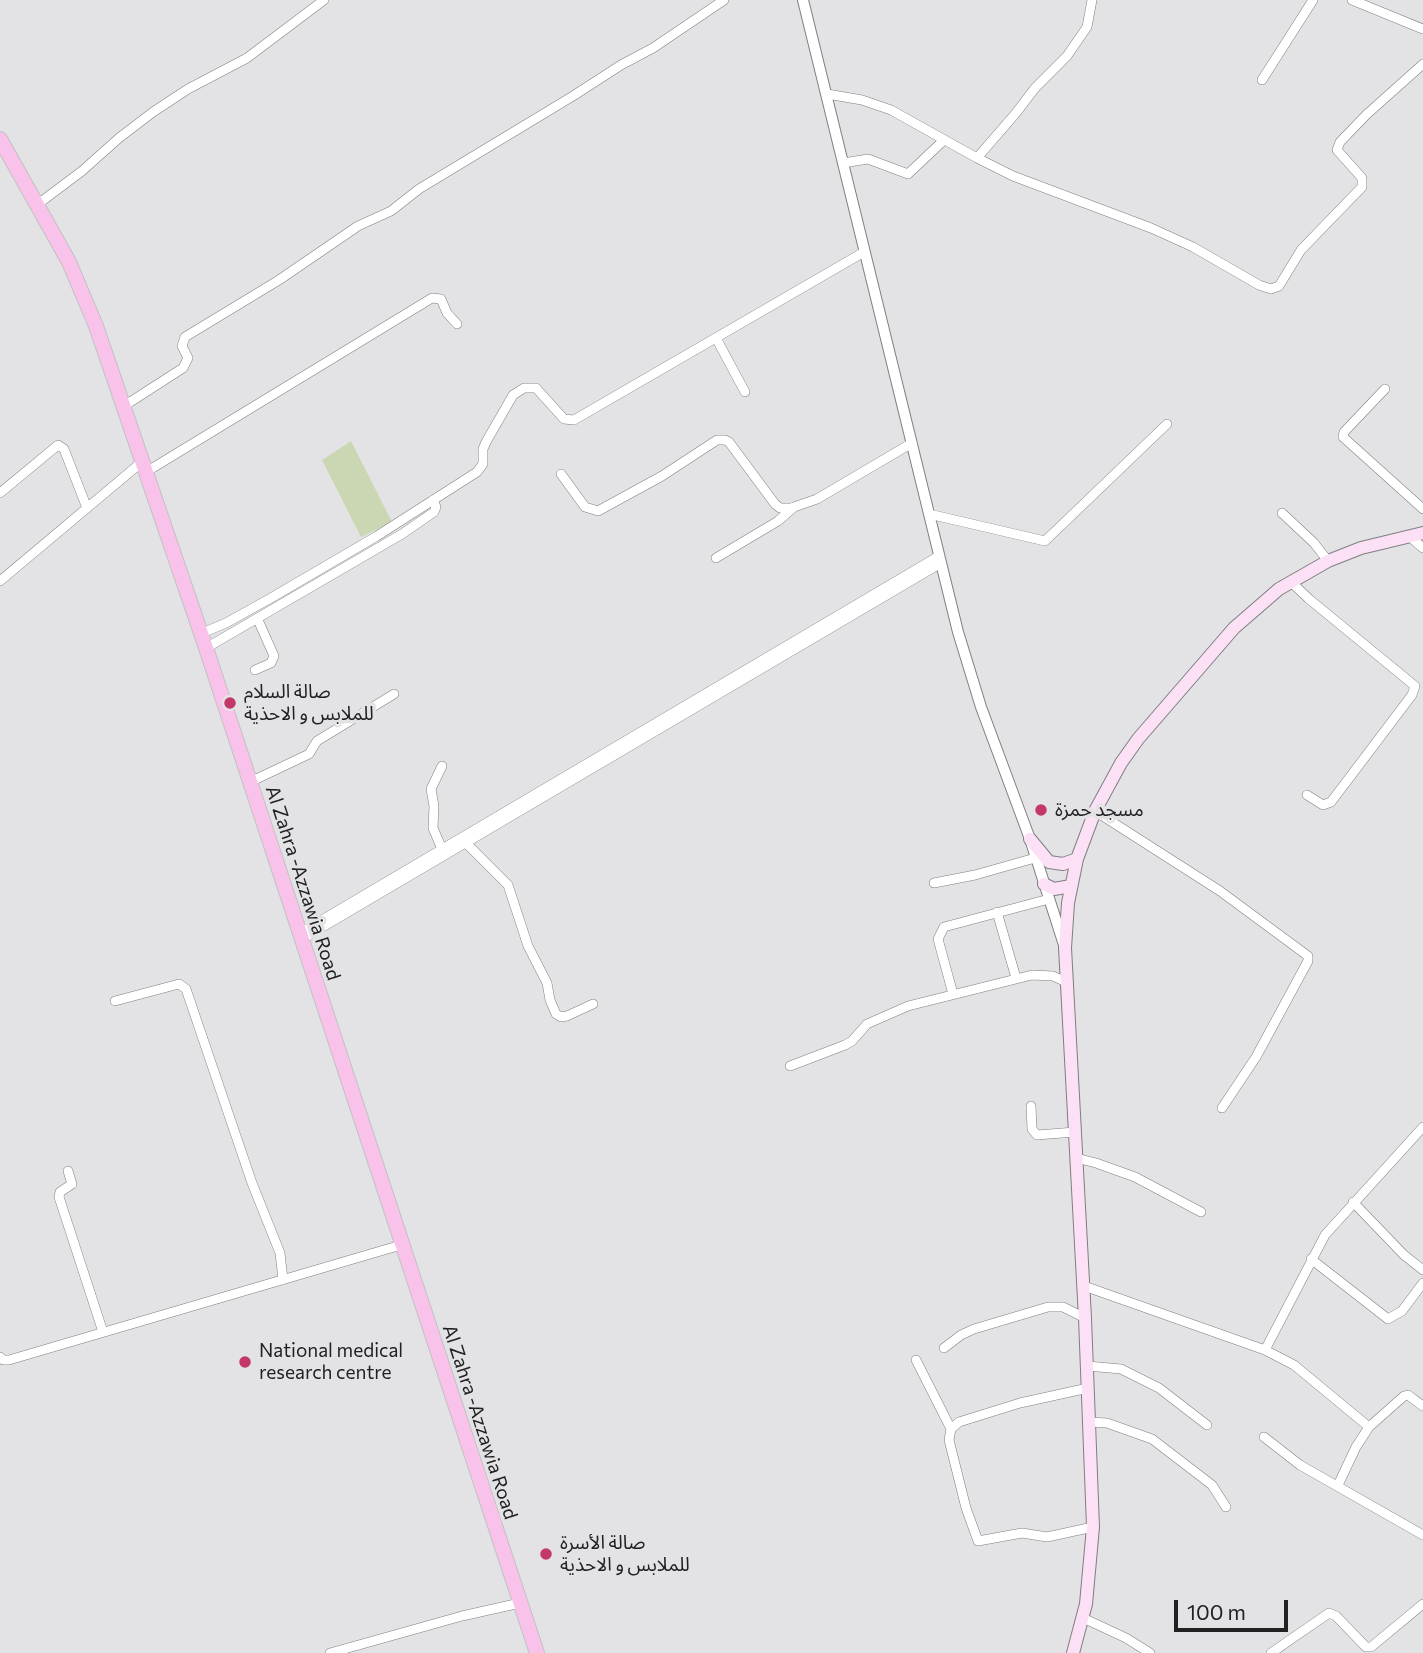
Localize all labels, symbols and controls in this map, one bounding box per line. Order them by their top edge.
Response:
place label: صالة السلام للملابس و الاحذية [244,681,374,725]
marker: صالة السلام للملابس و الاحذية [222,695,238,711]
street label: Al Zahra -Azzawia Road [261,783,345,983]
place label: مسجد حمزة [1055,799,1144,821]
marker: مسجد حمزة [1033,802,1049,818]
street label: Al Zahra -Azzawia Road [438,1322,522,1522]
place label: National medical research centre [259,1340,403,1384]
marker: National medical research centre [237,1354,253,1370]
place label: صالة الأسرة للملابس و الاحذية [560,1532,690,1576]
marker: صالة الأسرة للملابس و الاحذية [538,1546,554,1562]
scale bar [1178,1586,1292,1630]
text: 100 m [1187,1599,1246,1624]

